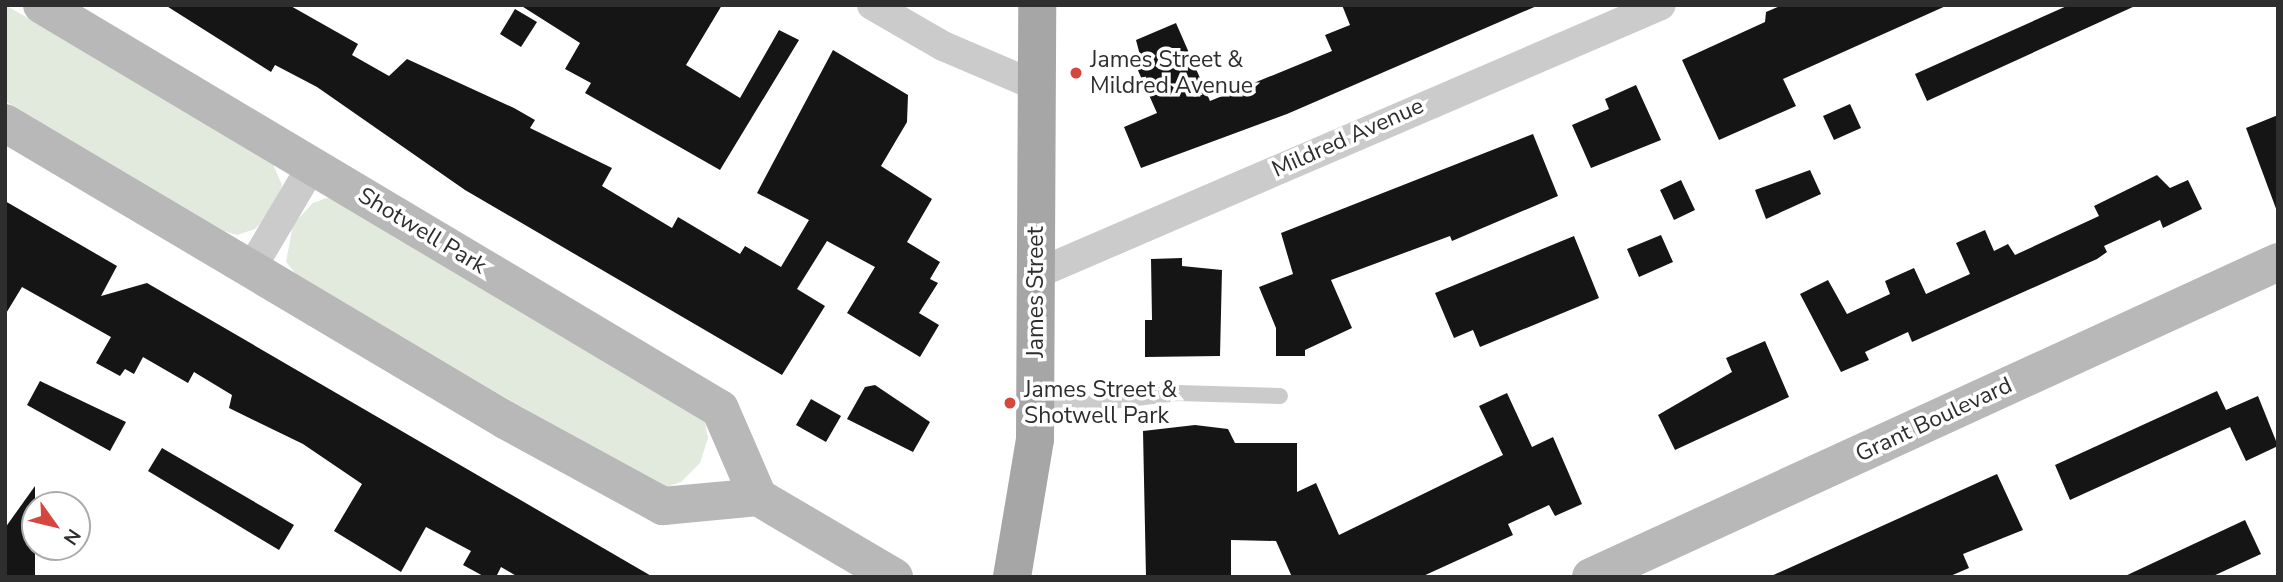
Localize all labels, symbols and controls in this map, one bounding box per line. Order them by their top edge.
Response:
place label: James Street & Mildred Avenue [1090,46,1253,100]
marker: James Street & Mildred Avenue [1068,65,1084,81]
street label: Mildred Avenue [1268,92,1428,184]
street label: Shotwell Park [353,182,491,280]
street label: James Street [1022,226,1050,358]
street label: Grant Boulevard [1851,372,2017,468]
place label: James Street & Shotwell Park [1024,376,1177,430]
marker: James Street & Shotwell Park [1002,395,1018,411]
north arrow [21,491,91,561]
text: N [57,523,87,550]

